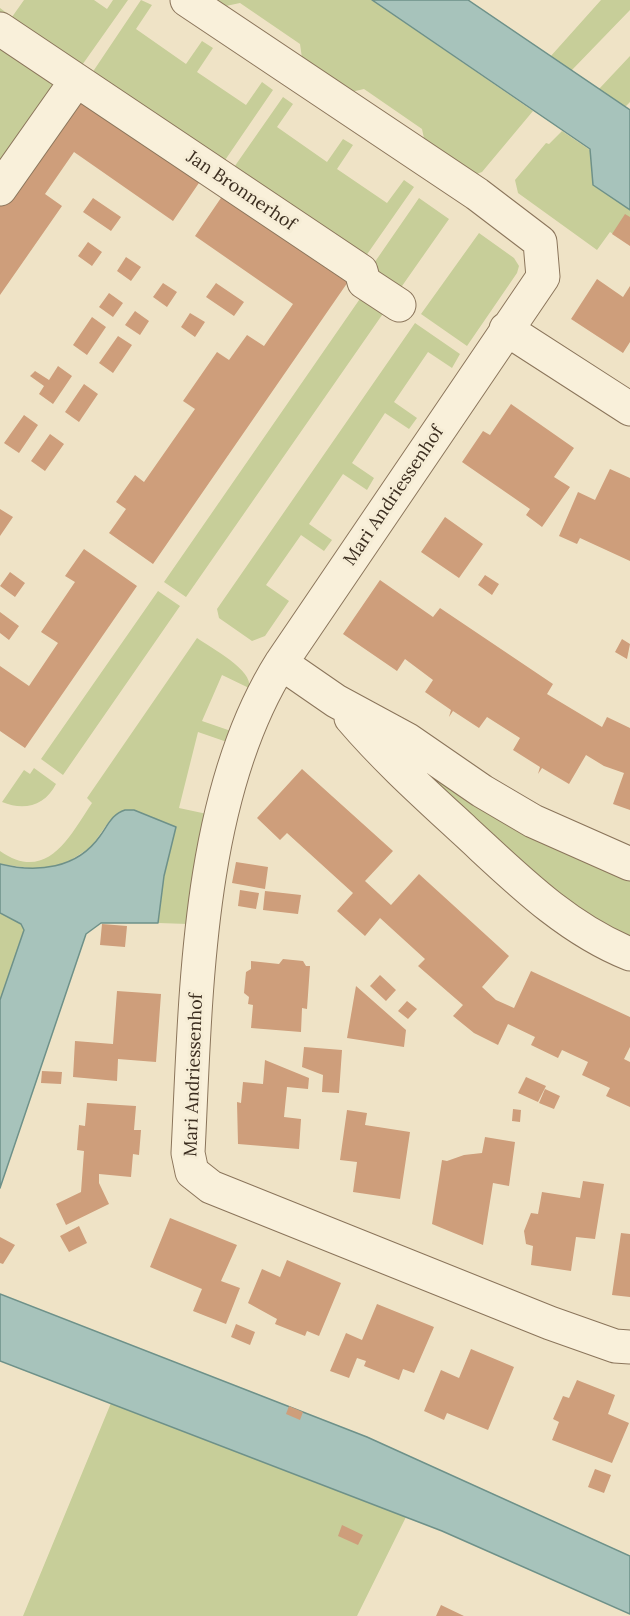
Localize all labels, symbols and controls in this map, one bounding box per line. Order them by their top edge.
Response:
street label: Jan Bronnerhof [182,146,300,236]
street label: Mari Andriessenhof [339,422,449,570]
street label: Mari Andriessenhof [180,993,208,1157]

